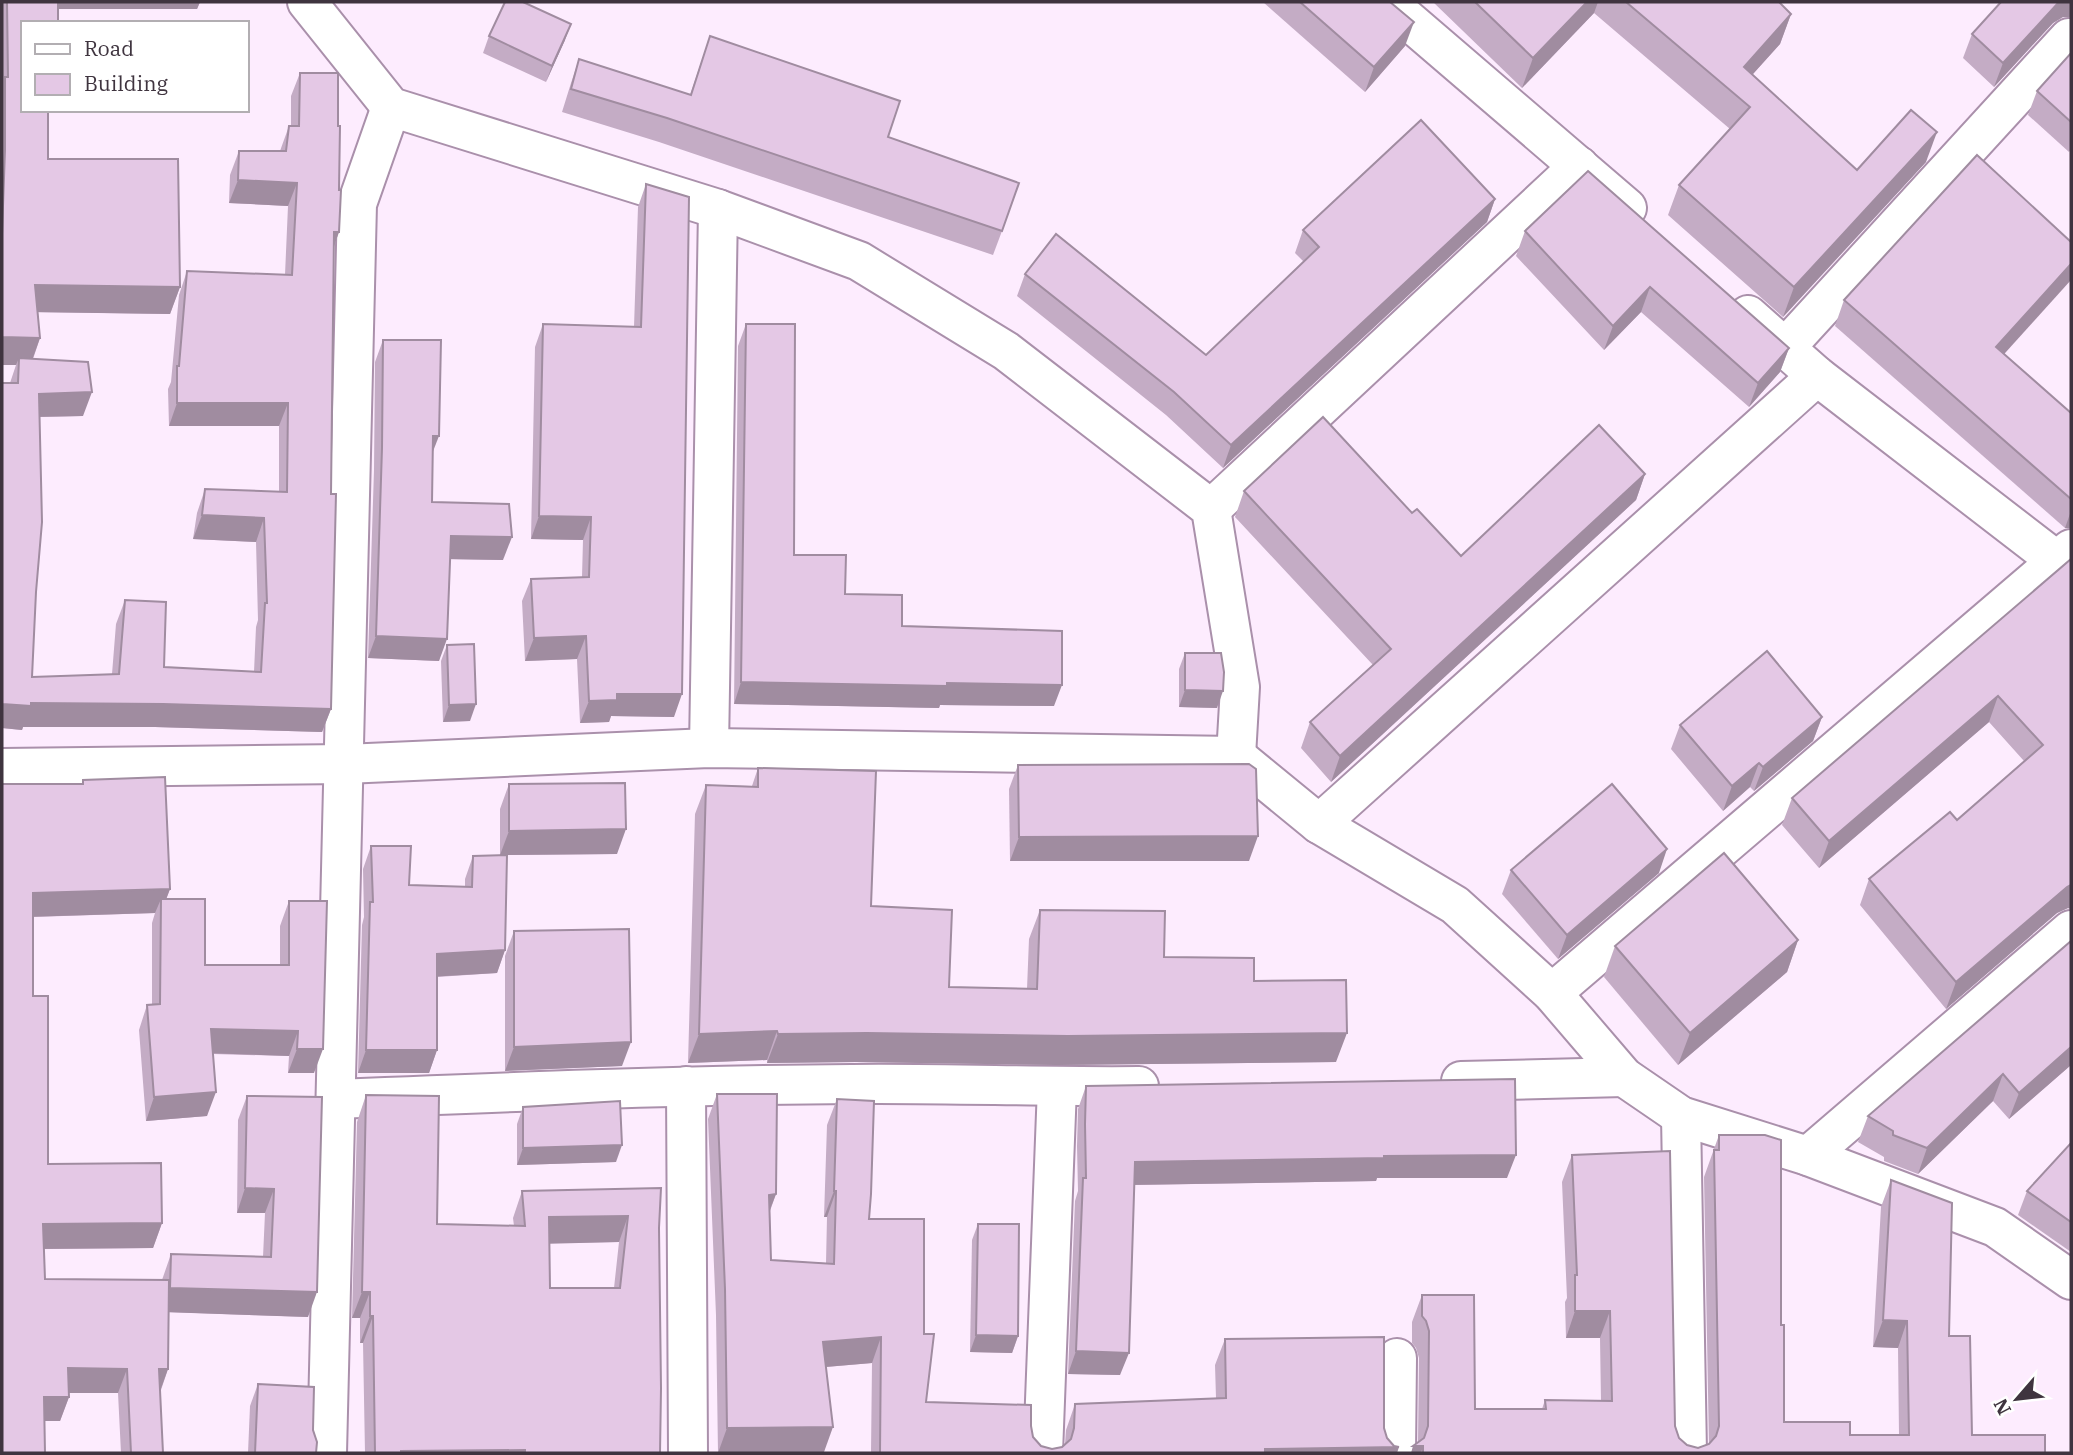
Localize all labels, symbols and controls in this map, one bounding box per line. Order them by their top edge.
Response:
legend [21,21,248,112]
text: Road [84,34,134,62]
text: Building [84,69,169,97]
north arrow [1982,1364,2052,1434]
text: N [1988,1395,2016,1419]

